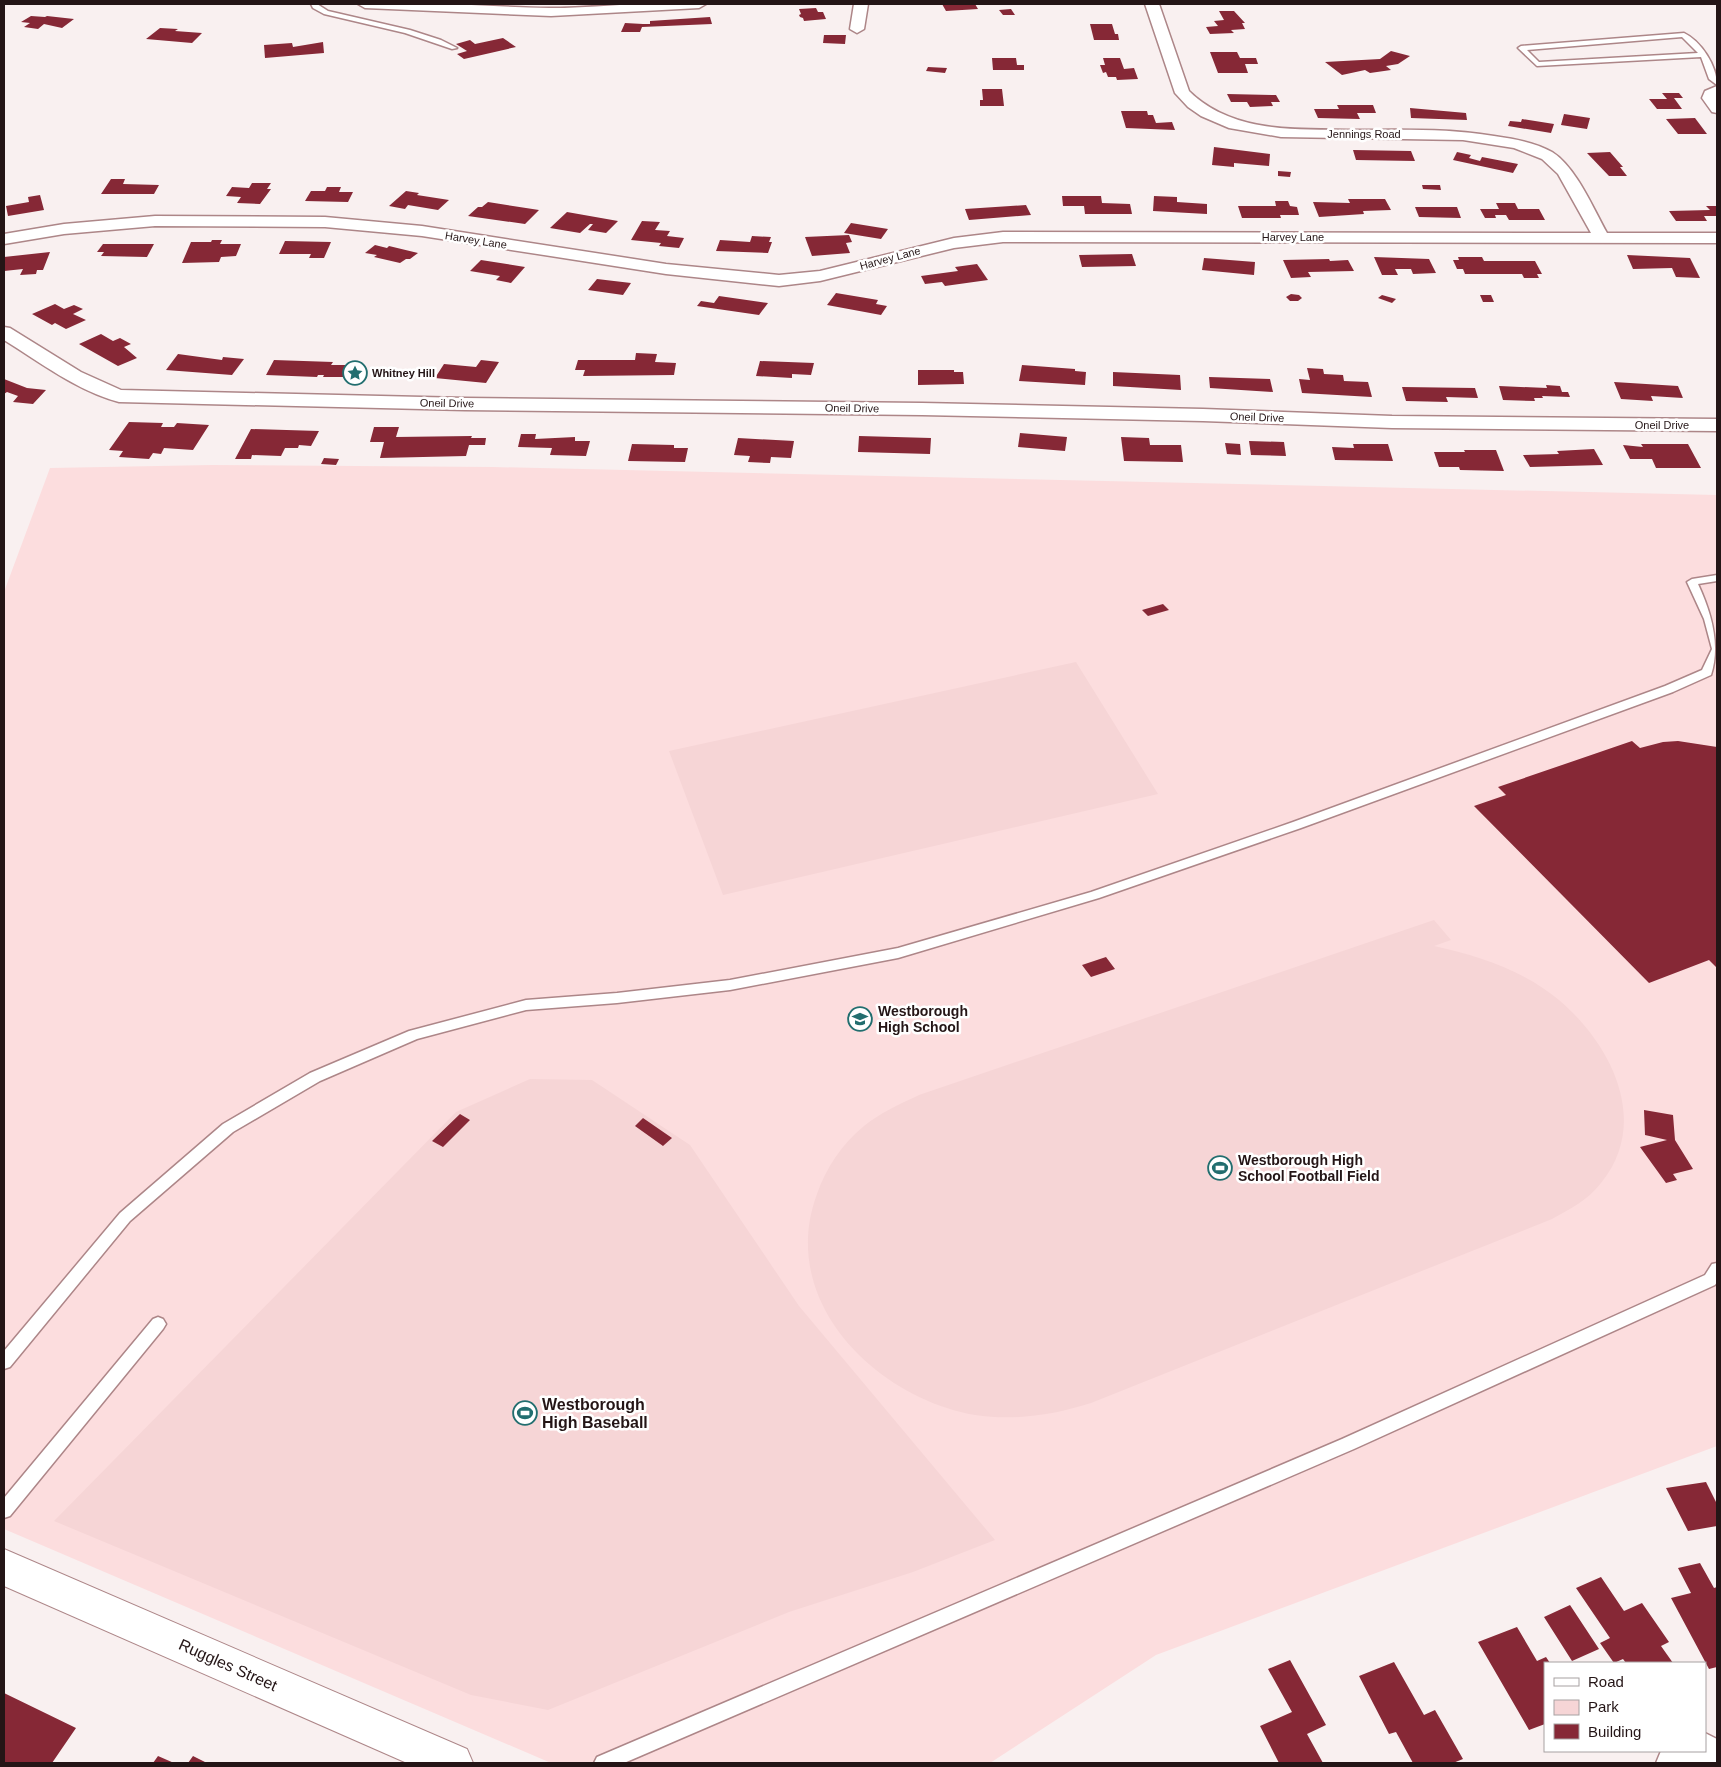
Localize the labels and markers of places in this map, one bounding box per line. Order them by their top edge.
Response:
place icon: Whitney Hill [342,360,368,386]
place label: Whitney Hill [372,367,435,379]
place label: Westborough High School [878,1003,968,1035]
school or university icon: Westborough High School [847,1006,873,1032]
place label: Westborough High School Football Field [1238,1152,1380,1184]
sports icon: Westborough High School Football Field [1207,1155,1233,1181]
place label: Westborough High Baseball [542,1396,648,1431]
sports icon: Westborough High Baseball [512,1400,538,1426]

